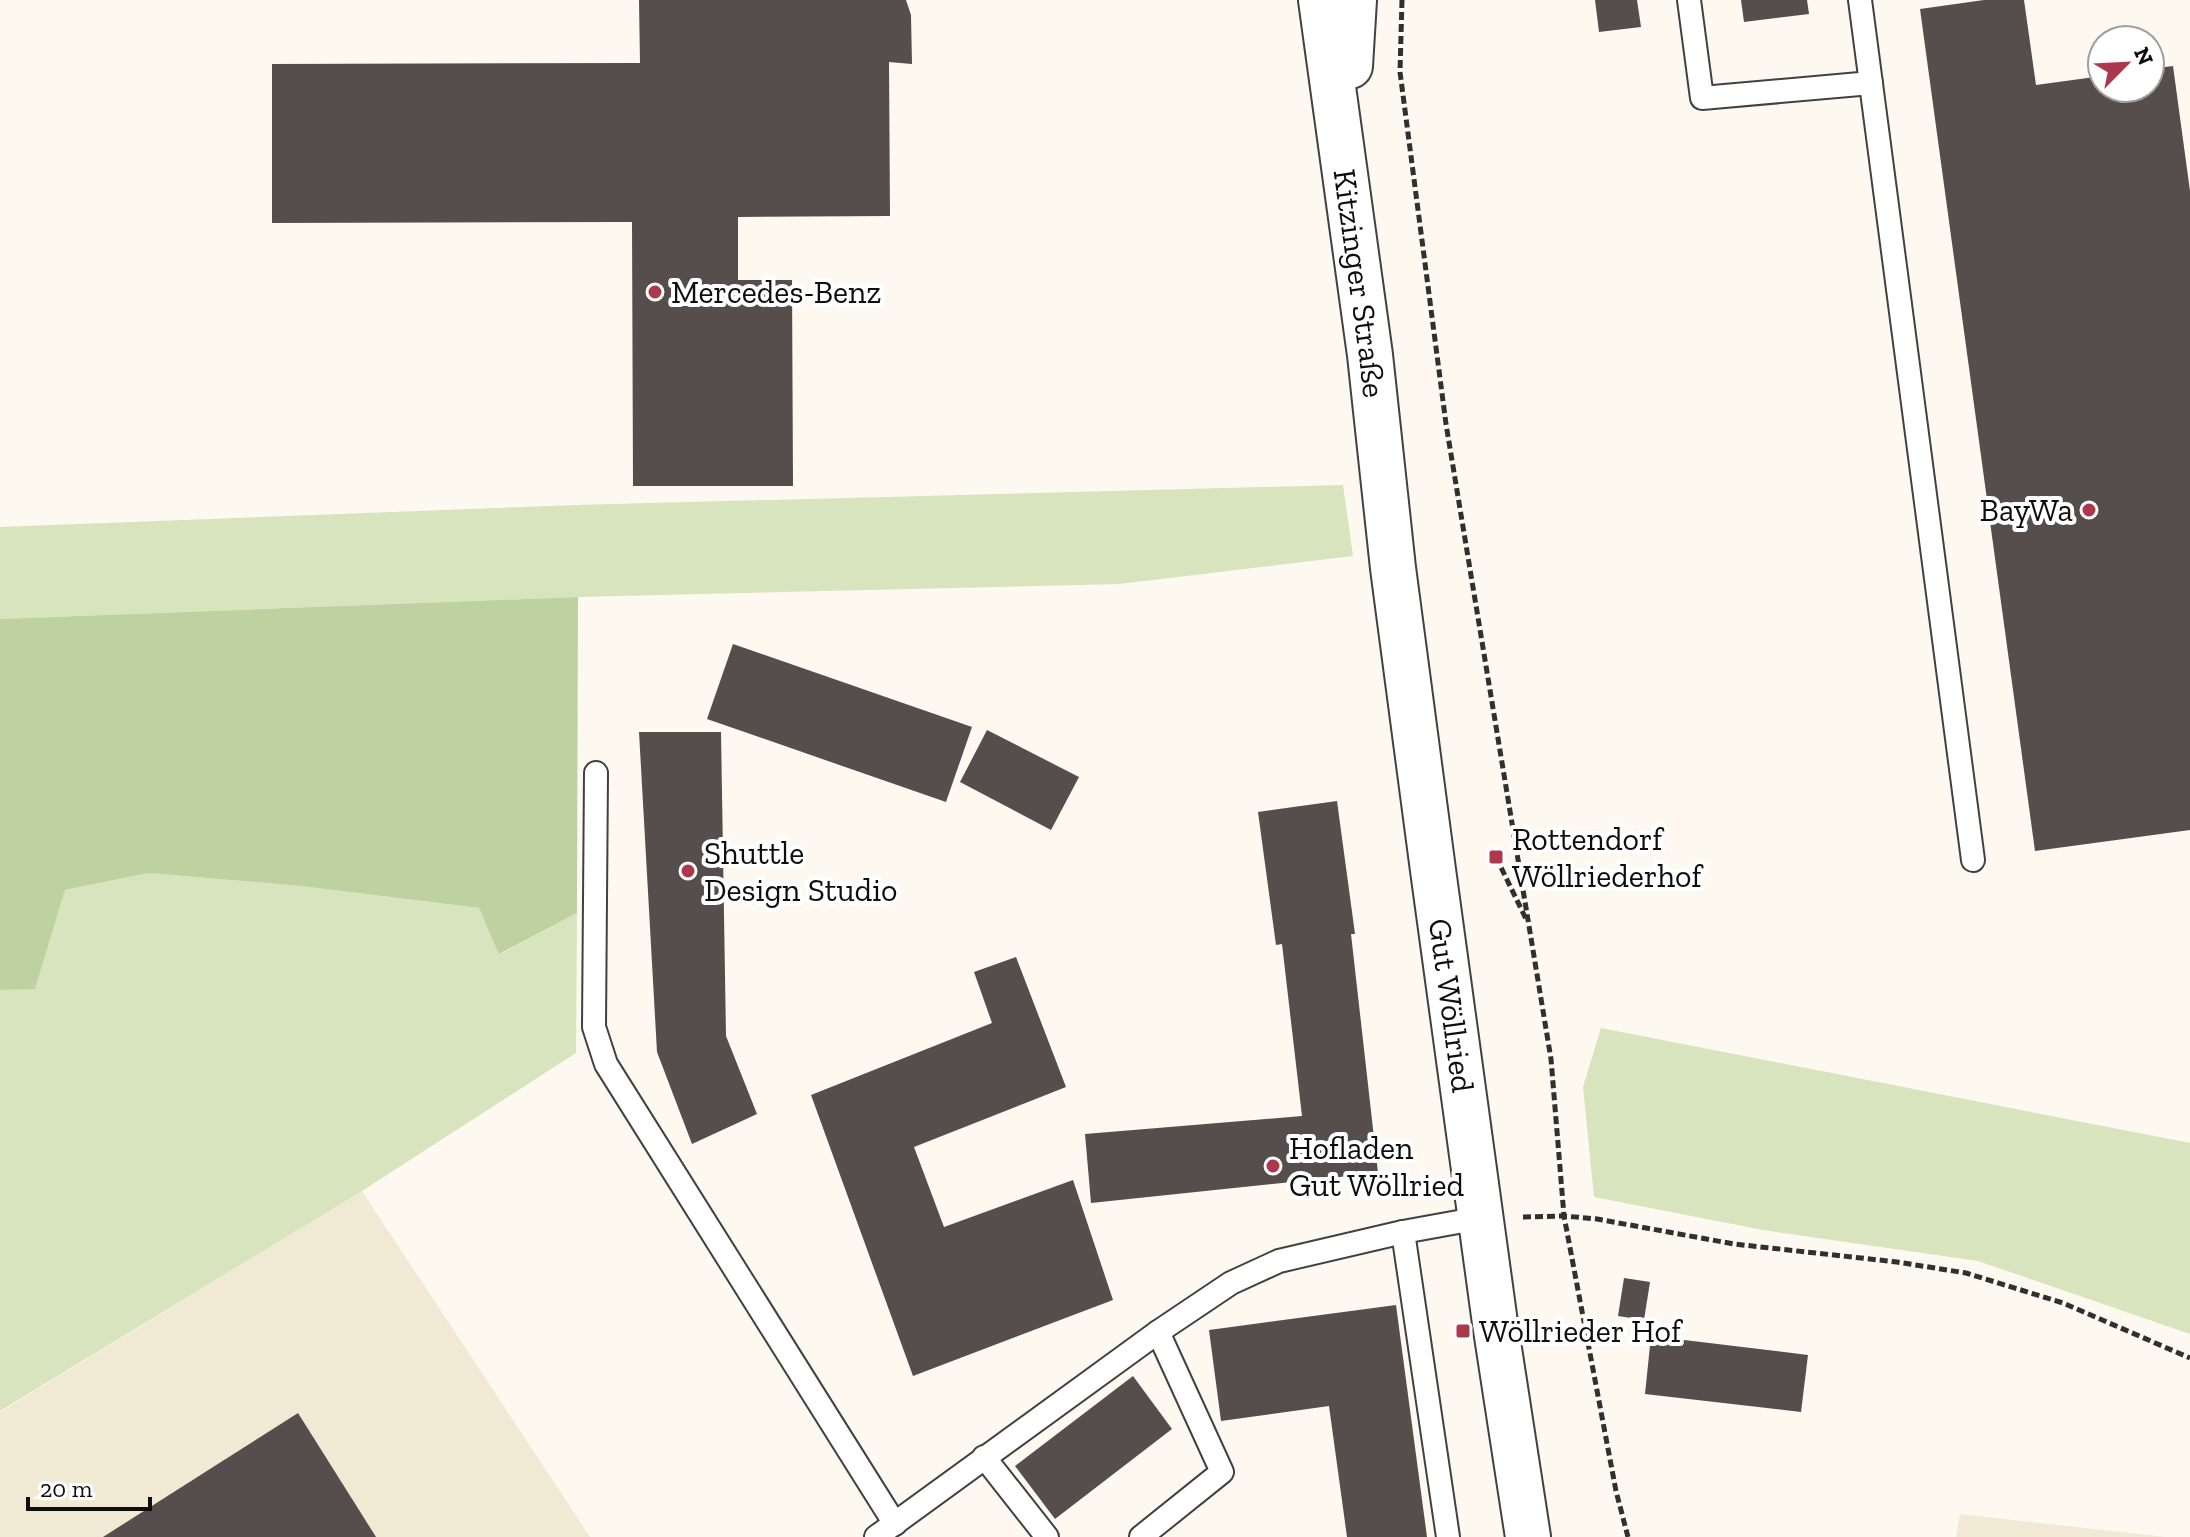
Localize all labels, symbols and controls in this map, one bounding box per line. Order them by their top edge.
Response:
north arrow [2086,24,2166,104]
text: N [2128,43,2160,69]
street label: Kitzinger Straße [1326,167,1393,399]
place label: Mercedes-Benz [671,273,881,311]
marker: Mercedes-Benz [646,283,664,301]
place label: BayWa [1980,491,2073,529]
marker: BayWa [2080,501,2098,519]
place label: Rottendorf Wöllriederhof [1512,820,1704,895]
place label: Shuttle Design Studio [704,834,898,909]
marker: Rottendorf Wöllriederhof [1487,848,1505,866]
marker: Shuttle Design Studio [679,862,697,880]
street label: Gut Wöllried [1421,916,1482,1095]
place label: Hofladen Gut Wöllried [1289,1129,1464,1204]
marker: Hofladen Gut Wöllried [1264,1157,1282,1175]
place label: Wöllrieder Hof [1479,1312,1684,1350]
marker: Wöllrieder Hof [1454,1322,1472,1340]
scale bar [28,1461,150,1511]
text: 20 m [40,1474,93,1503]

